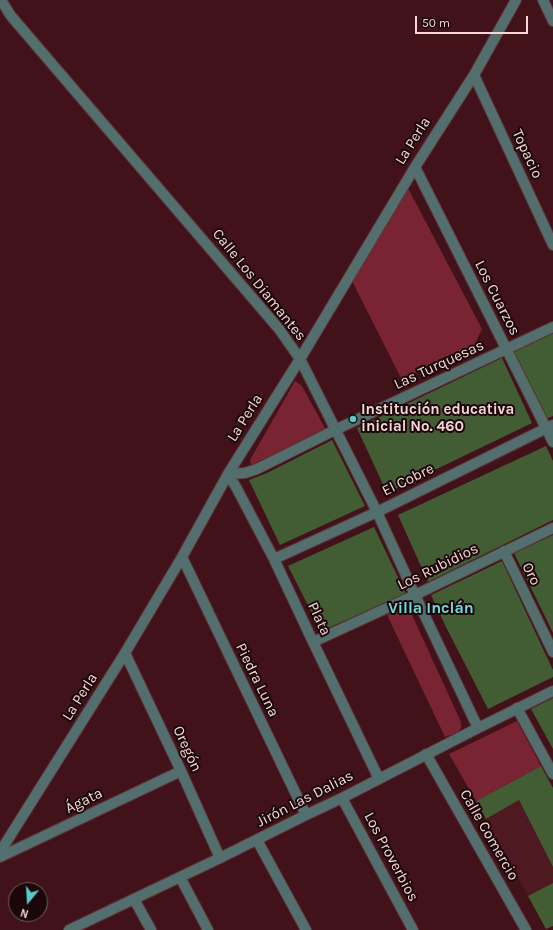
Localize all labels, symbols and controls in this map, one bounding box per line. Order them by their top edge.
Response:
scale bar [417,8,530,34]
text: 50 m [422,16,450,30]
street label: La Perla [391,114,435,168]
street label: Topacio [508,127,546,181]
street label: Calle Los Diamantes [208,225,310,345]
street label: Los Cuarzos [470,257,524,339]
street label: Las Turquesas [391,336,487,394]
street label: La Perla [223,391,267,445]
place label: Institución educativa inicial No. 460 [361,401,514,436]
marker: Institución educativa inicial No. 460 [348,414,358,424]
street label: El Cobre [379,460,437,500]
street label: Los Rubidios [395,540,481,594]
street label: Oro [518,560,544,588]
district label: Villa Inclán [388,598,474,618]
street label: Plata [304,599,334,639]
street label: Piedra Luna [231,640,283,720]
street label: La Perla [58,670,102,724]
street label: Oregón [169,723,205,775]
street label: Jirón Las Dalias [253,767,357,831]
street label: Ágata [62,784,106,818]
street label: Calle Comercio [456,786,522,884]
street label: Los Proverbios [360,809,422,905]
north arrow [8,882,48,922]
text: N [19,906,30,920]

